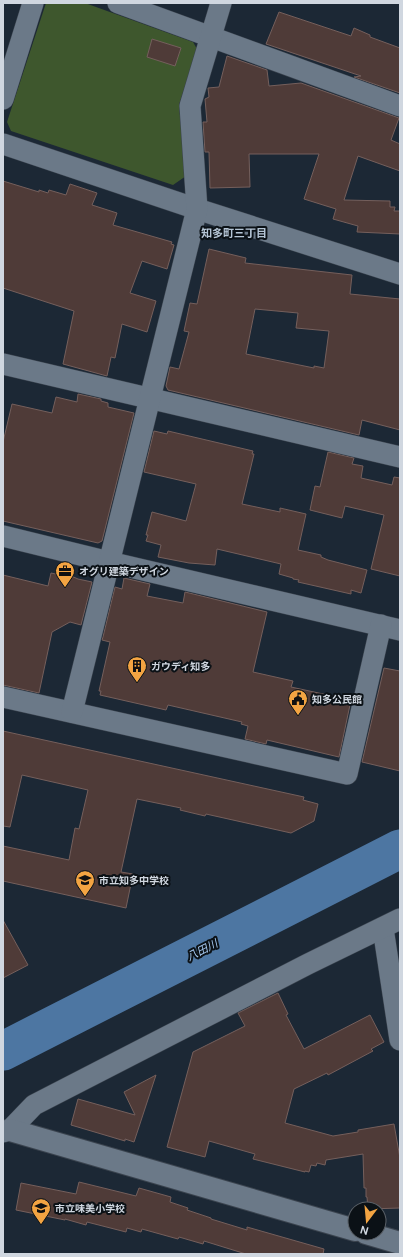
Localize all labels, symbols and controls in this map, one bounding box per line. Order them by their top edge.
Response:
district label: 知多町三丁目 [201,226,267,240]
office icon: オグリ建築デザイン [54,560,76,588]
place label: オグリ建築デザイン [79,565,169,578]
building icon: ガウディ知多 [126,655,148,683]
place label: ガウディ知多 [151,660,210,673]
public building icon: 知多公民館 [287,688,309,716]
place label: 知多公民館 [312,693,362,706]
school or university icon: 市立知多中学校 [74,869,96,897]
place label: 市立知多中学校 [99,874,169,887]
water label: 八田川 [184,936,221,964]
school or university icon: 市立味美小学校 [30,1197,52,1225]
north arrow [347,1201,387,1241]
place label: 市立味美小学校 [55,1202,125,1215]
text: N [358,1223,370,1238]

